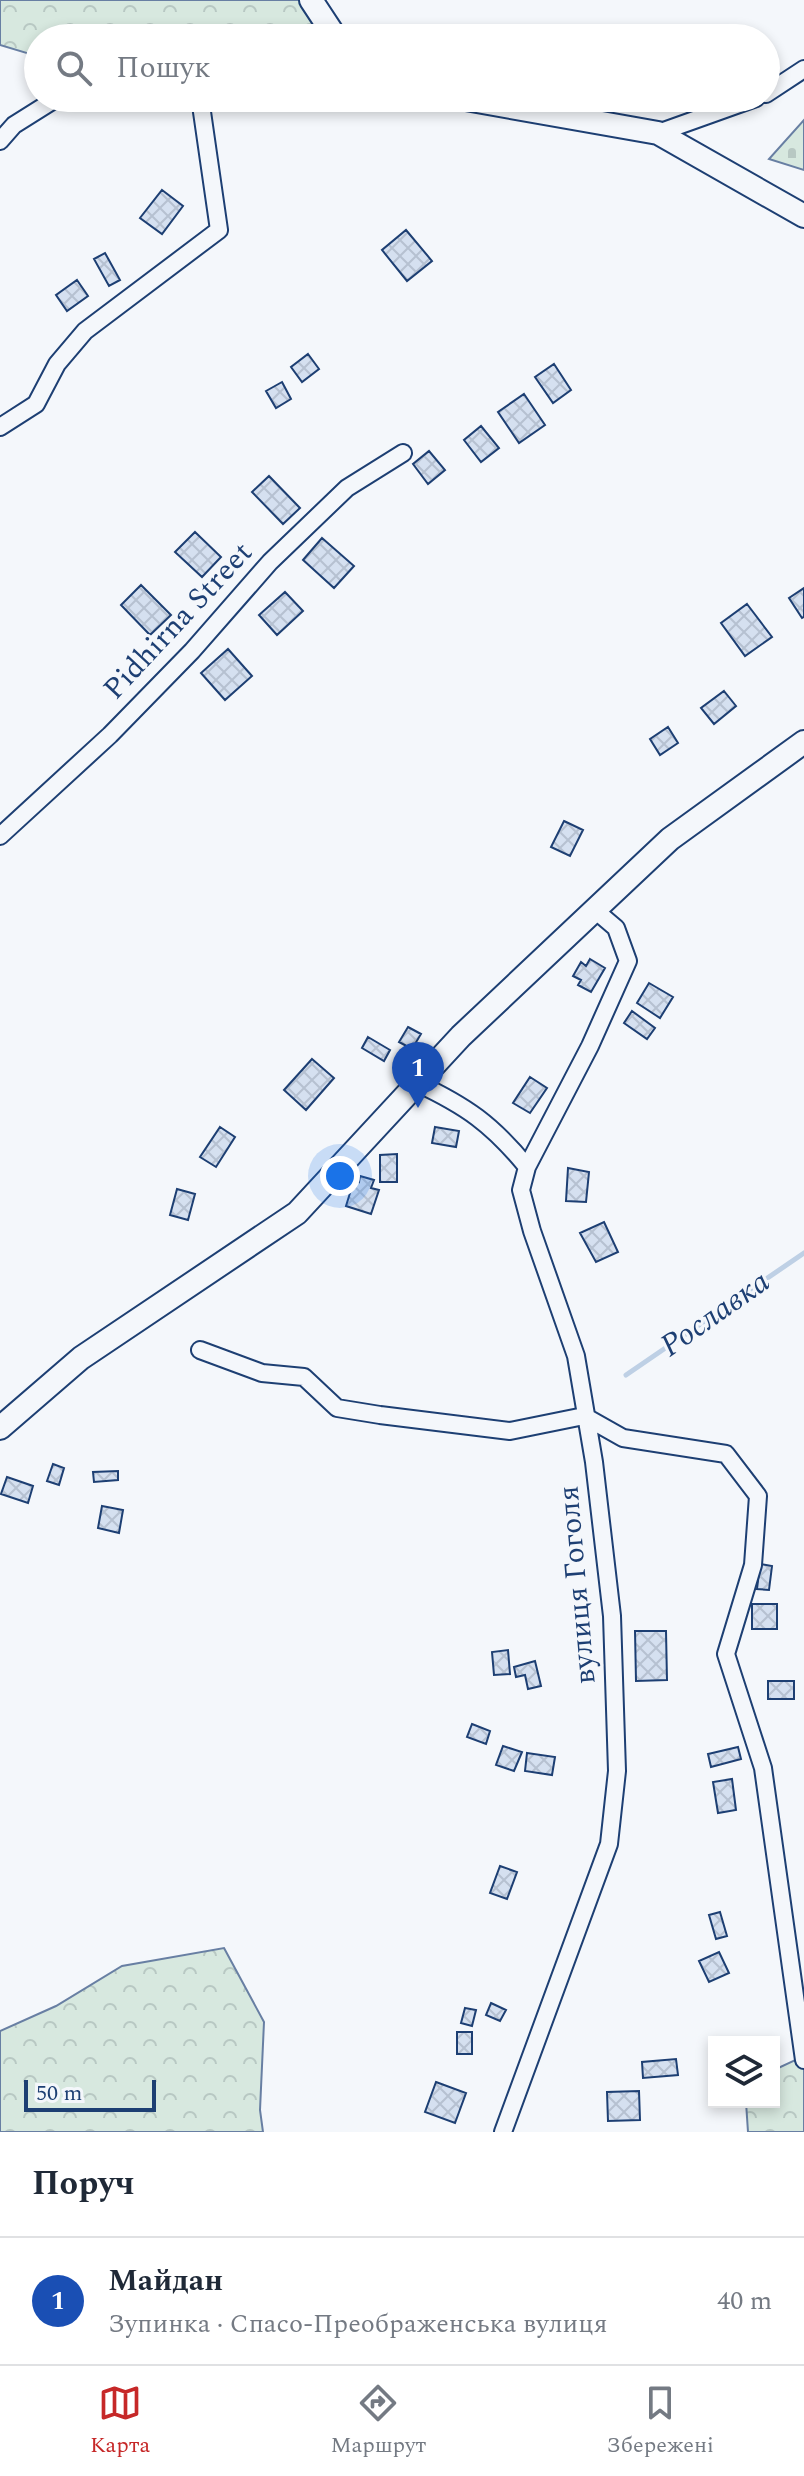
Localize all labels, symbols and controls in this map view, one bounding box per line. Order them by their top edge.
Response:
search box [24,24,780,112]
text: Пошук [116,45,211,91]
icon: search [52,46,96,90]
street label: Pidhirna Street [92,531,264,711]
pin: 1 [392,1042,444,1108]
your location [320,1156,360,1196]
water label: Рославка [650,1258,780,1370]
street label: вулиця Гоголя [545,1484,609,1686]
map controls [708,2036,780,2108]
button: layers [708,2036,780,2108]
scale bar [24,2076,156,2112]
text: 50 m [36,2077,82,2110]
text: Поруч [32,2158,135,2210]
text: Майдан [108,2258,223,2304]
text: 1 [51,2281,65,2321]
text: 40 m [717,2281,772,2321]
text: Зупинка · Спасо-Преображенська вулиця [108,2304,607,2344]
tab: Карта [90,2381,150,2462]
tab: Маршрут [330,2381,426,2462]
tab: Збережені [607,2381,714,2462]

